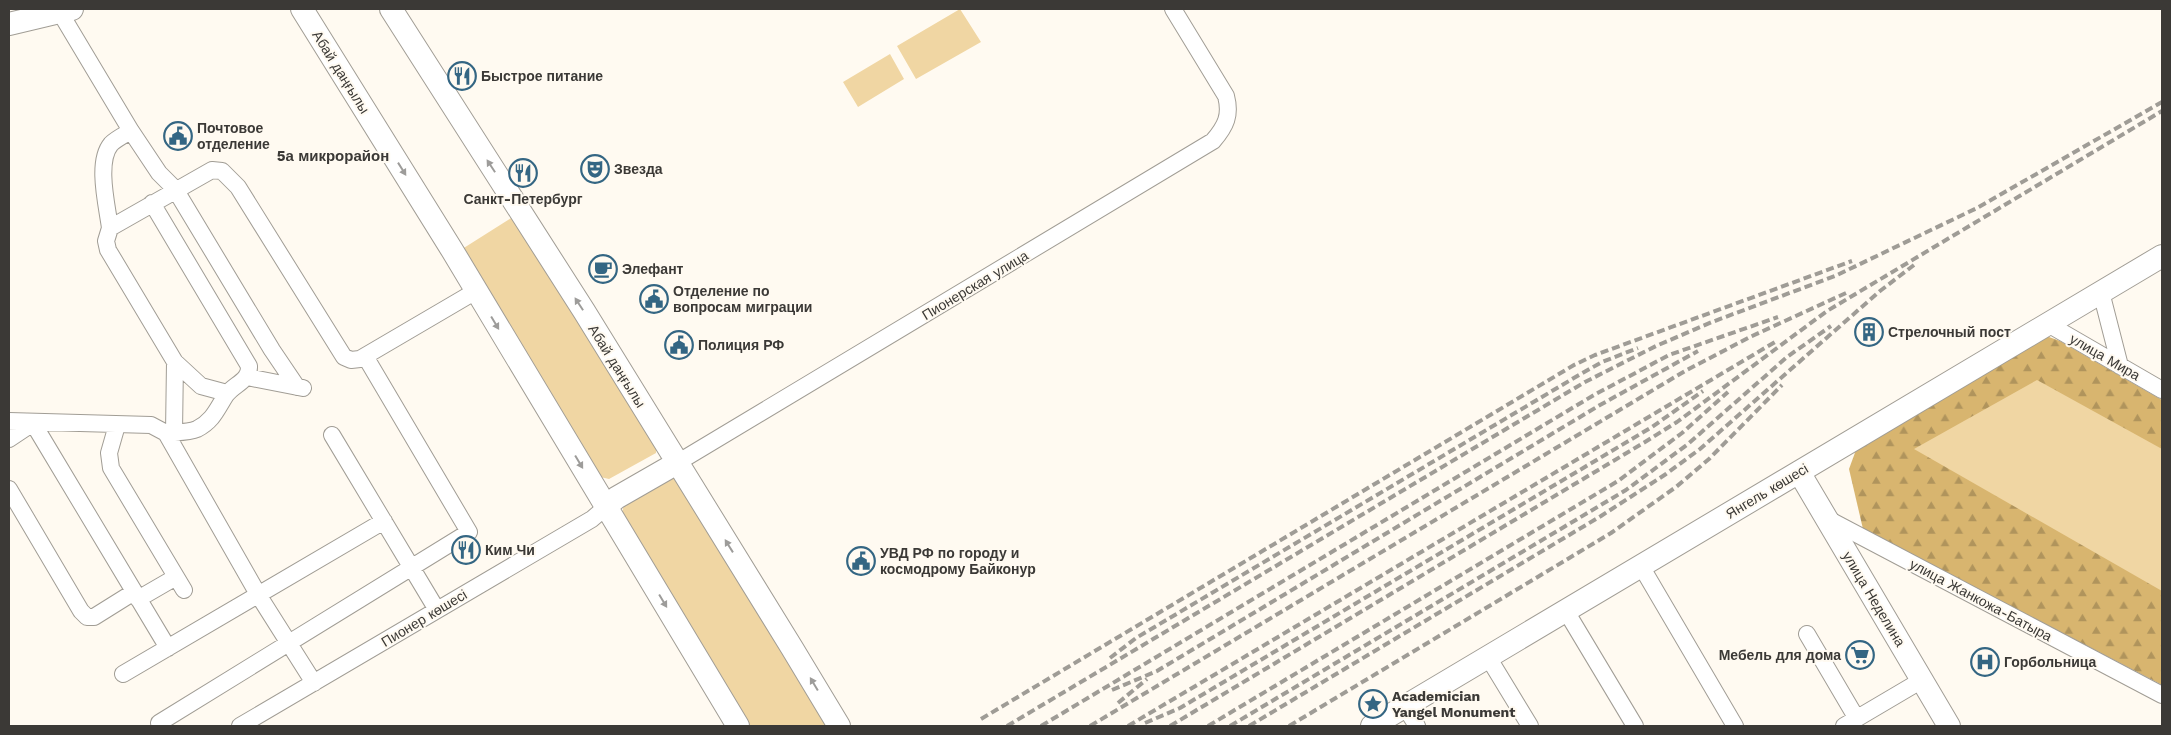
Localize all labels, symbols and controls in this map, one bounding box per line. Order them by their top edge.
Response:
street label: Абай даңғылы [309,28,373,116]
restaurant icon: Быстрое питание [447,61,477,91]
place label: Быстрое питание [481,68,603,84]
place label: Почтовое отделение [197,120,270,152]
public building icon: Почтовое отделение [163,121,193,151]
district label: 5а микрорайон [277,147,389,165]
theatre icon: Звезда [580,154,610,184]
restaurant icon: Санкт-Петербург [508,158,538,188]
one-way arrow [487,160,496,173]
place label: Звезда [614,161,663,177]
one-way arrow [397,163,406,176]
place label: Санкт-Петербург [463,191,583,207]
street label: Пионерская улица [919,247,1031,323]
cafe icon: Элефант [588,254,618,284]
place label: Элефант [622,261,684,277]
place label: Отделение по вопросам миграции [673,283,812,315]
public building icon: Отделение по вопросам миграции [639,284,669,314]
one-way arrow [574,297,583,310]
one-way arrow [491,316,500,329]
building icon: Стрелочный пост [1854,317,1884,347]
street label: Абай даңғылы [585,322,649,410]
place label: Стрелочный пост [1888,324,2011,340]
public building icon: Полиция РФ [664,330,694,360]
street label: улица Мира [2067,330,2143,384]
place label: Полиция РФ [698,337,784,353]
one-way arrow [575,455,584,468]
street label: Янгель көшесі [1723,460,1811,522]
restaurant icon: Ким Чи [451,535,481,565]
one-way arrow [724,539,733,552]
place label: Ким Чи [485,542,535,558]
place label: УВД РФ по городу и космодрому Байконур [880,545,1036,577]
public building icon: УВД РФ по городу и космодрому Байконур [846,546,876,576]
street label: улица Неделина [1839,549,1909,650]
street label: улица Жанкожа-Батыра [1907,556,2055,644]
street label: Пионер көшесі [378,586,470,650]
one-way arrow [659,595,668,608]
supermarket icon: Мебель для дома [1845,640,1875,670]
place label: Мебель для дома [1719,647,1841,663]
hospital icon: Горбольница [1970,647,2000,677]
place label: Горбольница [2004,654,2097,670]
one-way arrow [809,678,818,691]
place label: Academician Yangel Monument [1392,688,1515,720]
place icon: Academician Yangel Monument [1358,689,1388,719]

